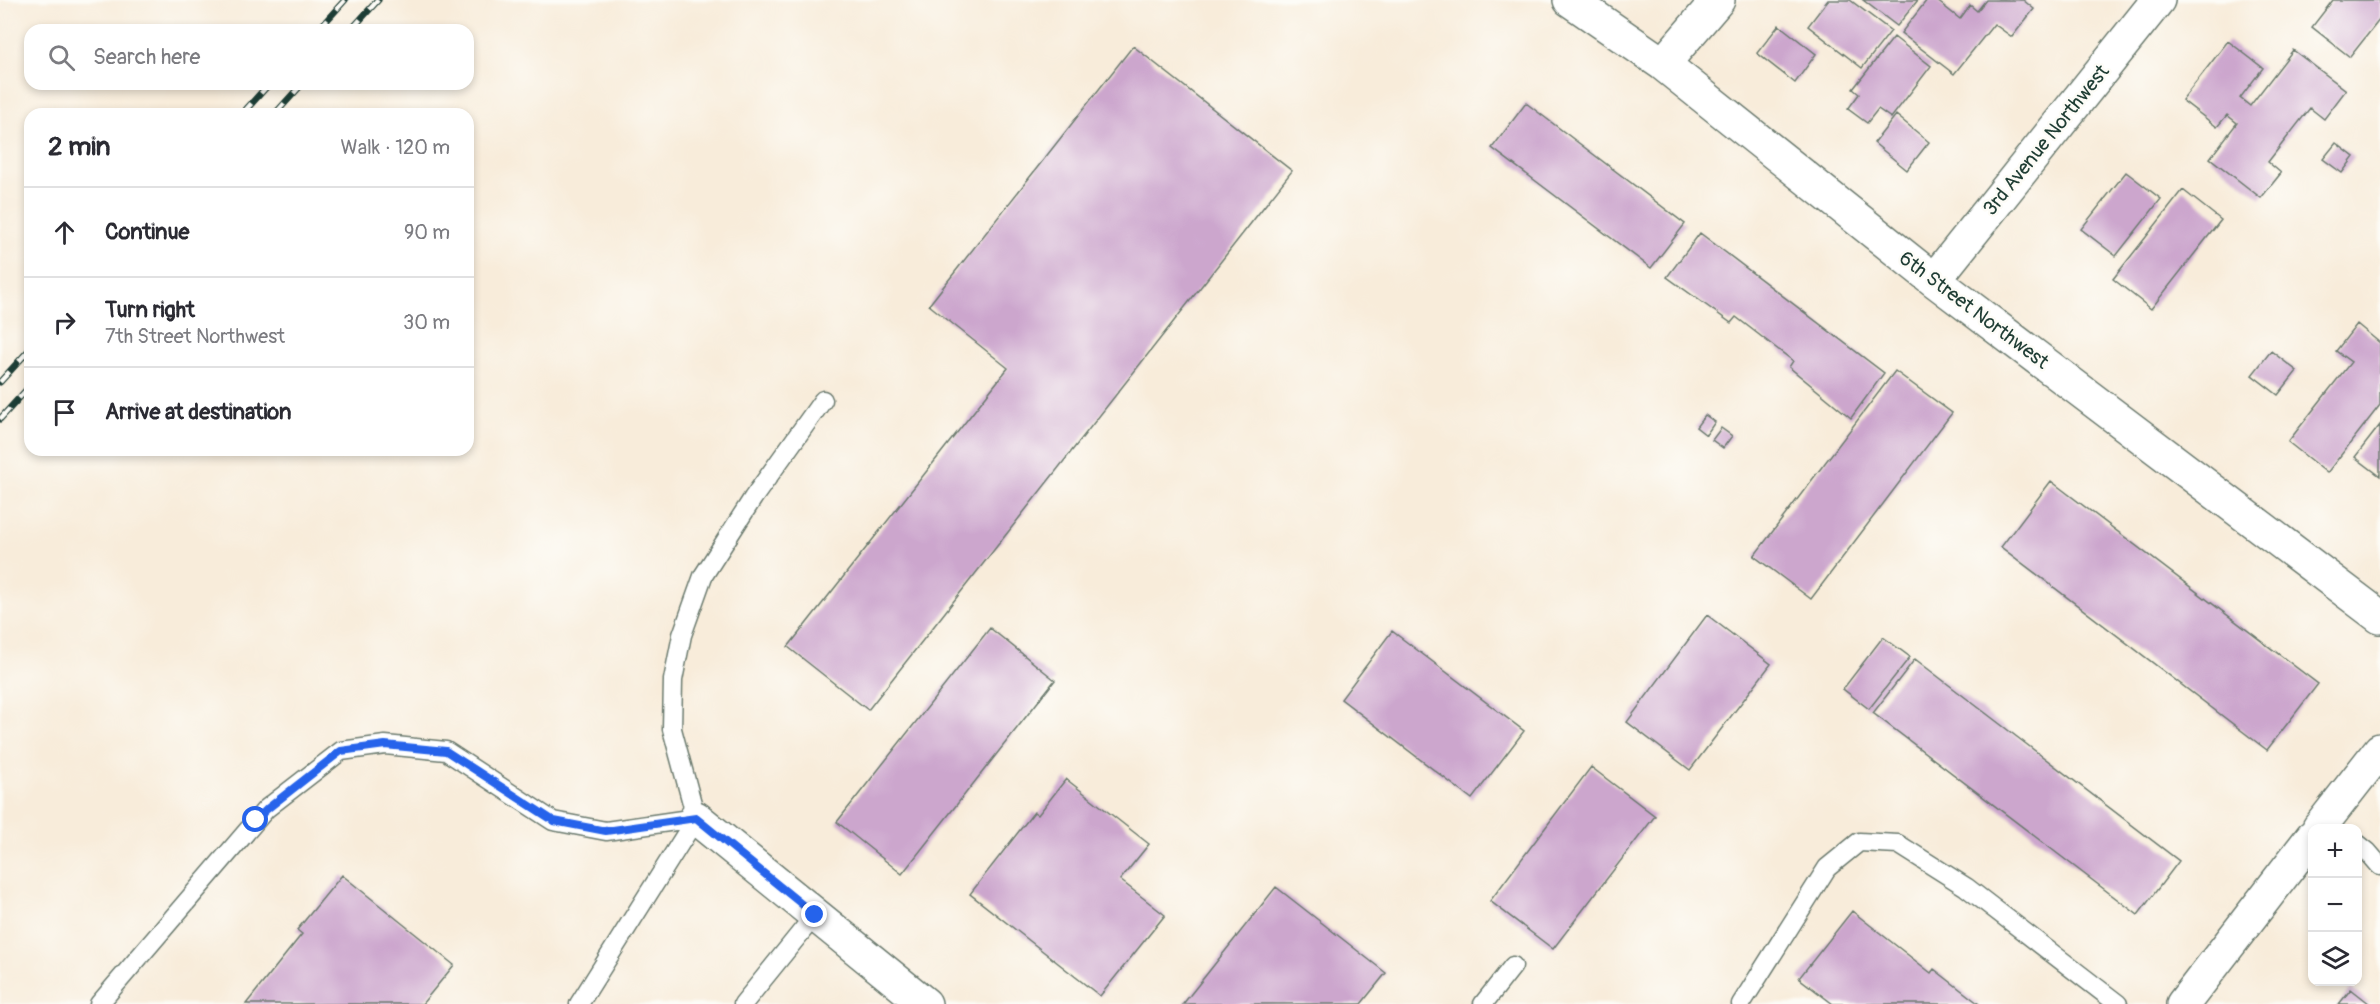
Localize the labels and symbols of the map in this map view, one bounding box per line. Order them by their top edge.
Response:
street label: 3rd Avenue Northwest [1977,59,2115,221]
street label: 6th Street Northwest [1894,245,2055,375]
route start [242,806,268,832]
route end [801,901,827,927]

